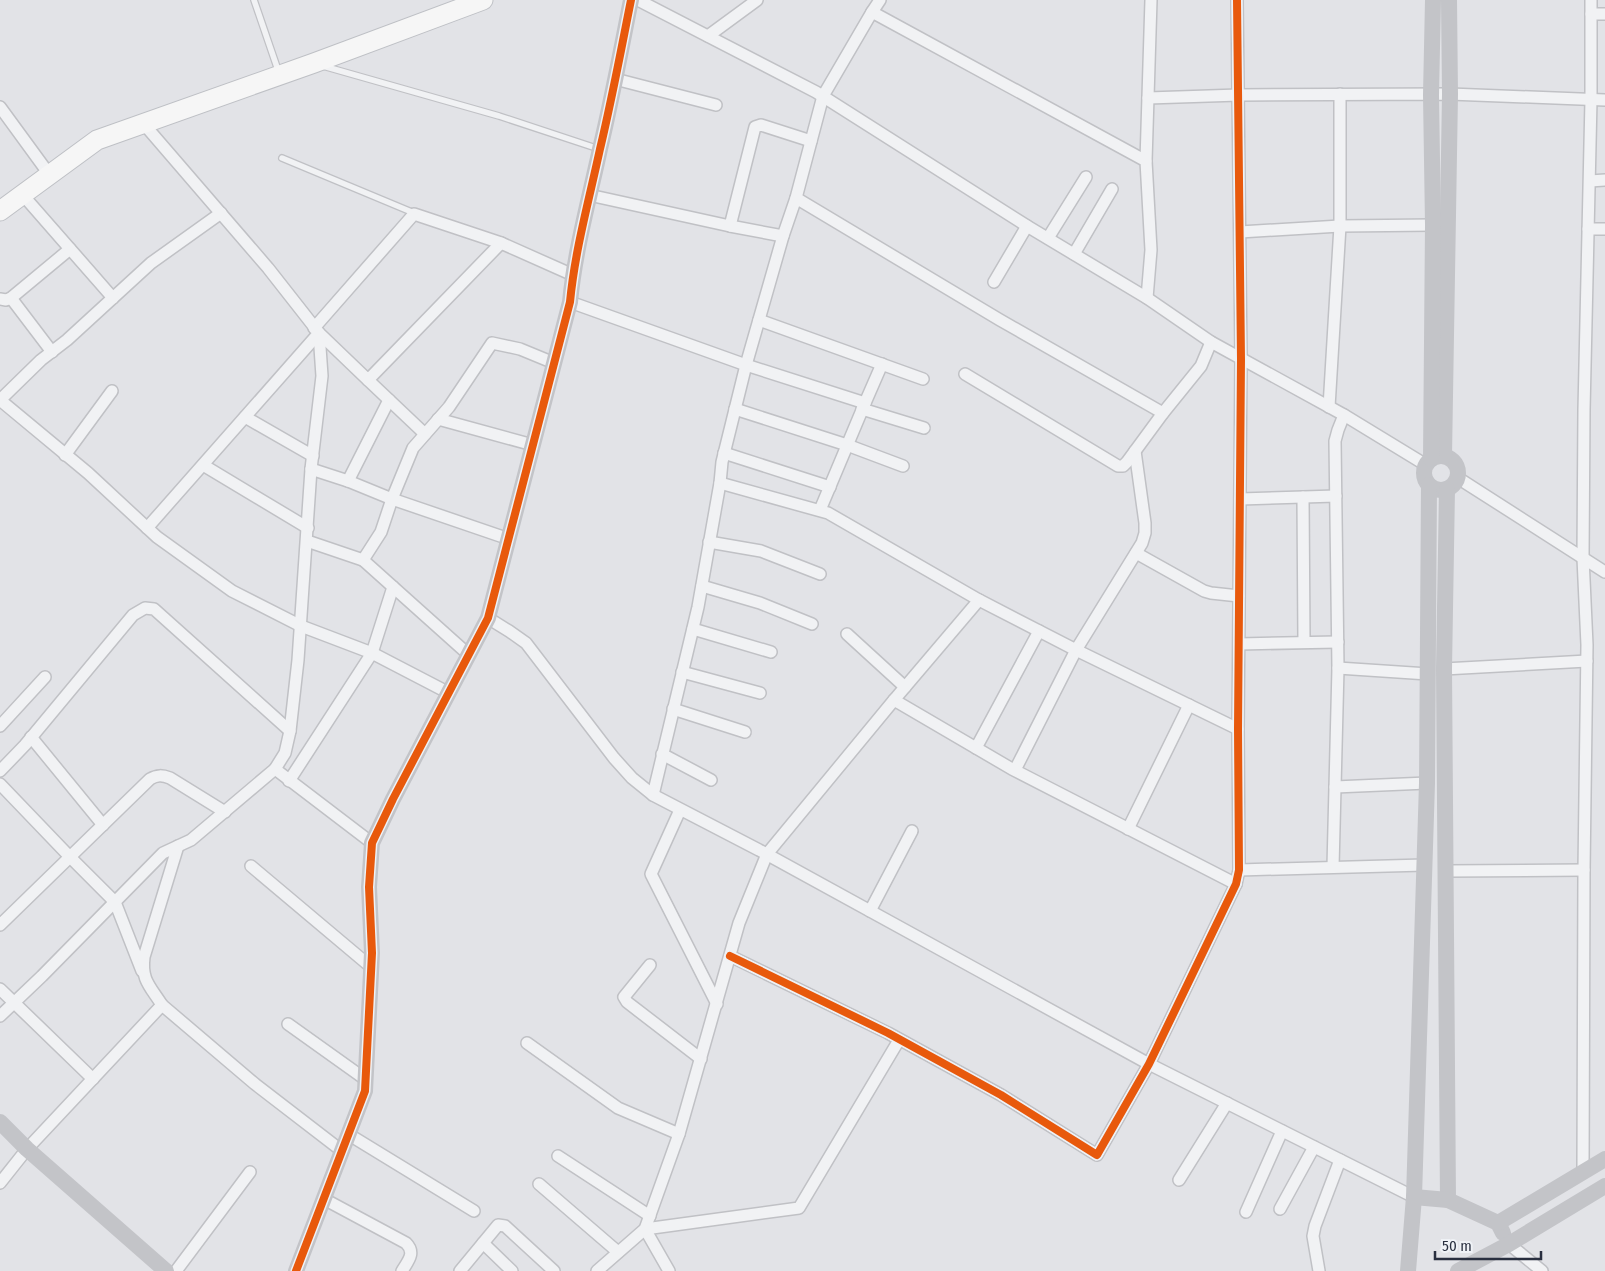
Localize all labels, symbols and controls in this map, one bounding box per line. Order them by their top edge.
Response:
scale bar [1435,1228,1541,1260]
text: 50 m [1442,1237,1472,1255]

